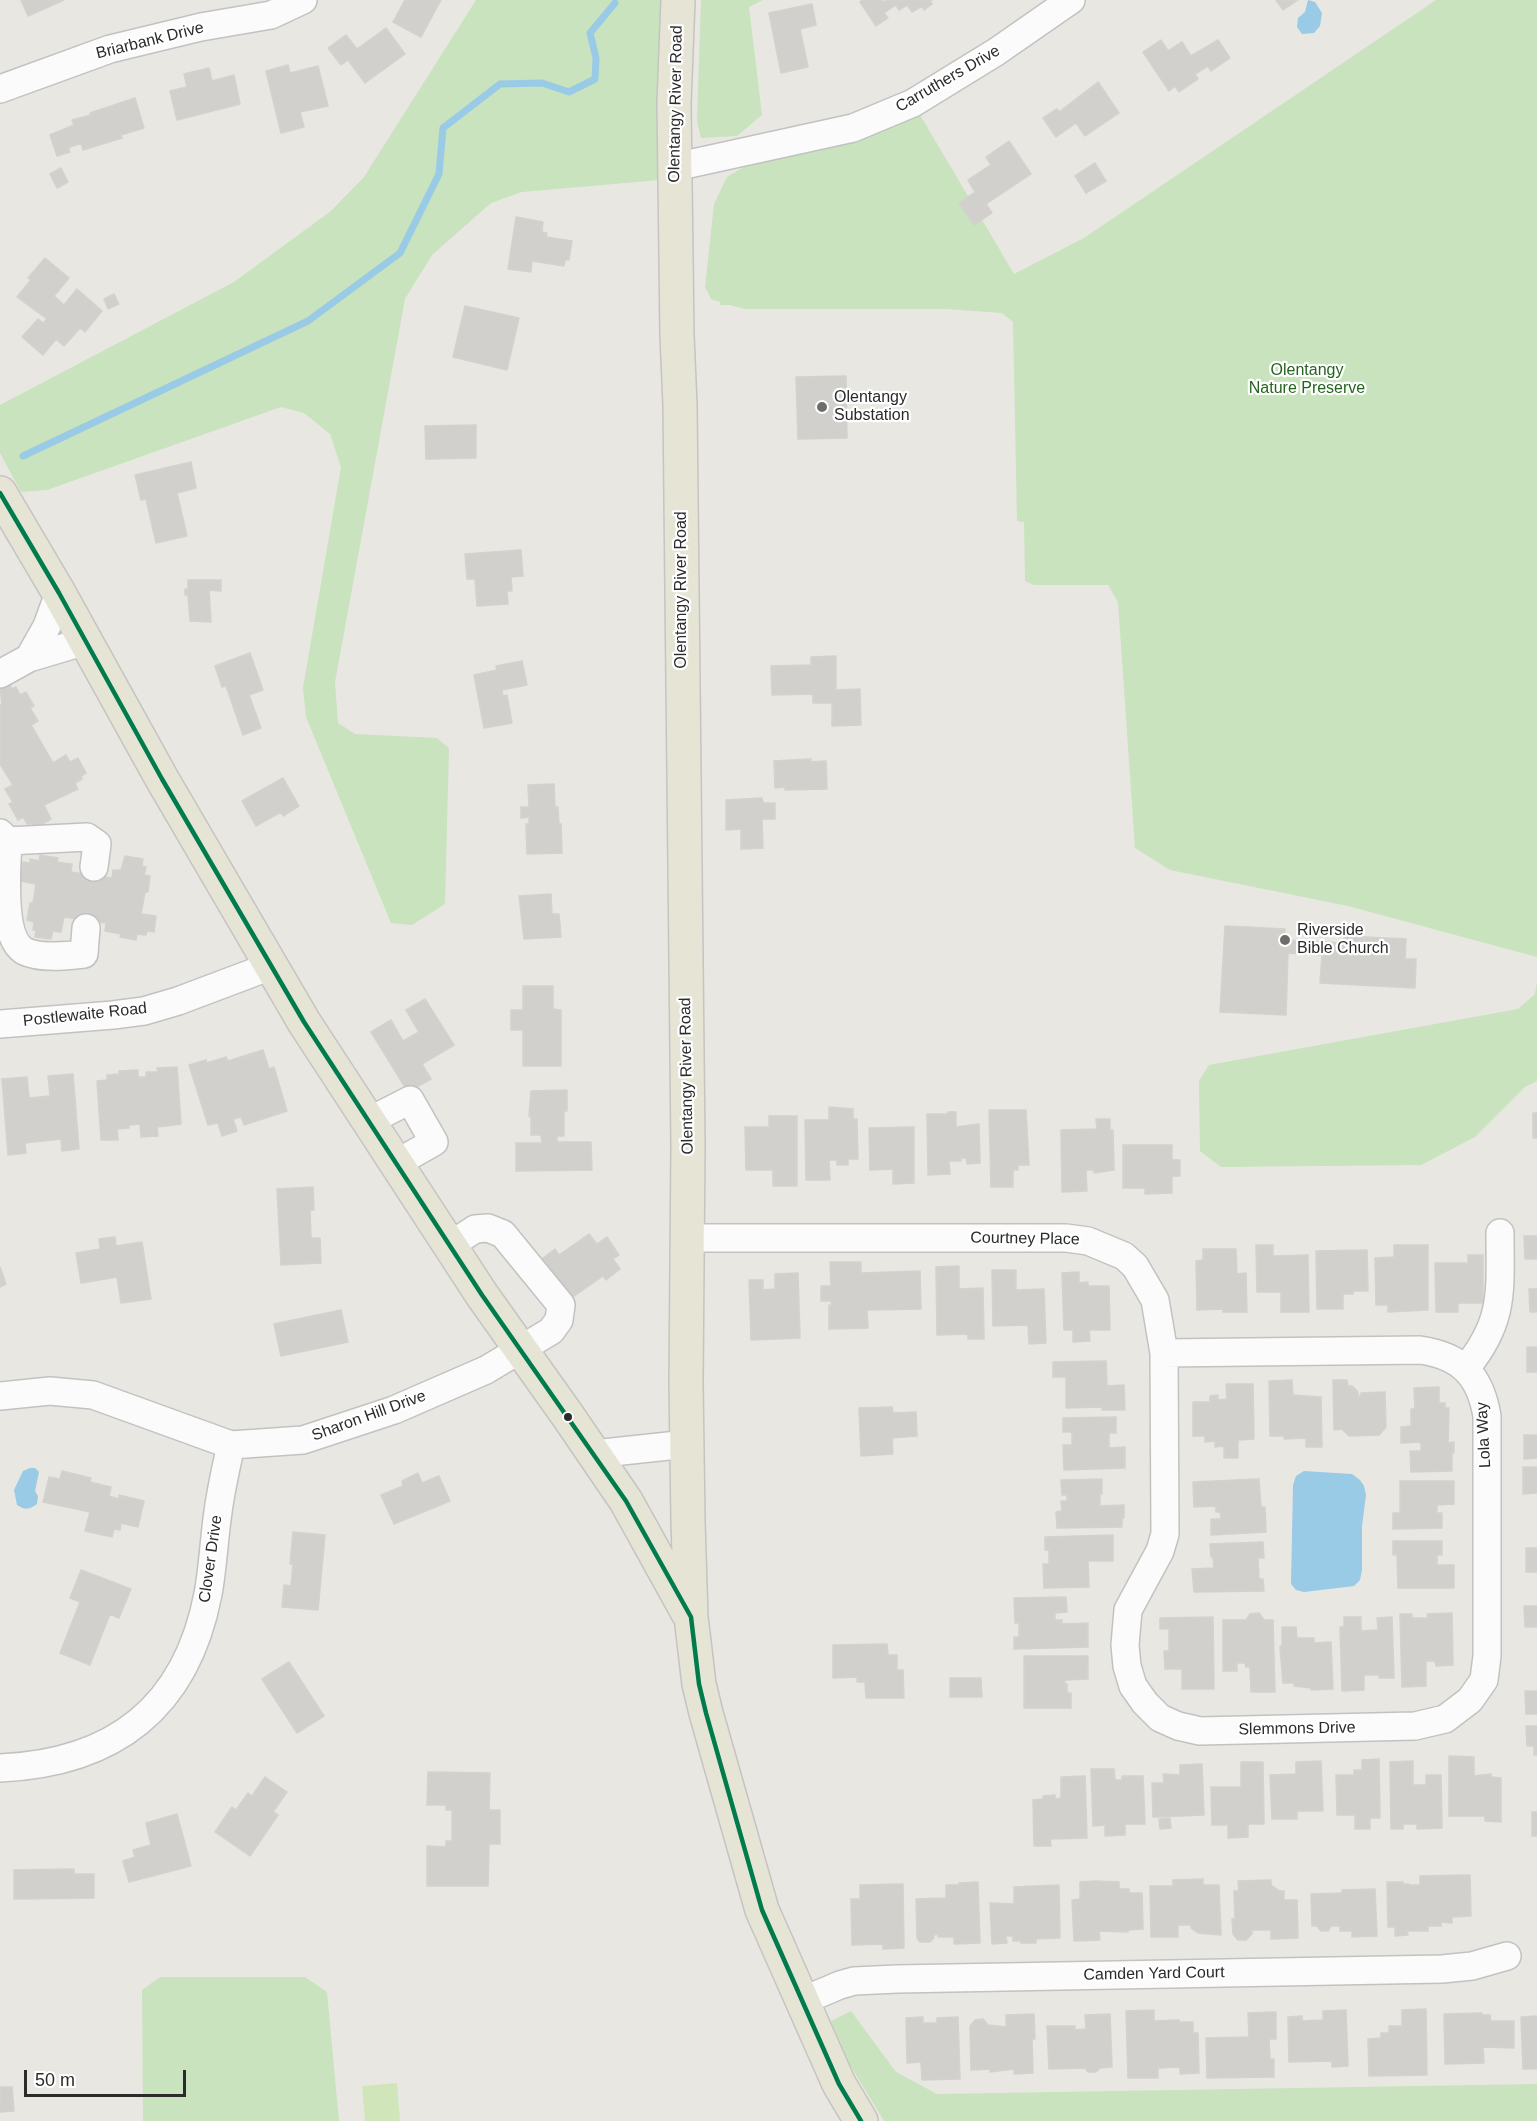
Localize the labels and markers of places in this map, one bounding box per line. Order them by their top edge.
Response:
place label: Olentangy Substation [834,388,910,426]
marker: Olentangy Substation [815,400,829,414]
place label: Riverside Bible Church [1297,921,1389,959]
marker: Riverside Bible Church [1278,933,1292,947]
unlabelled marker [562,1411,574,1423]

